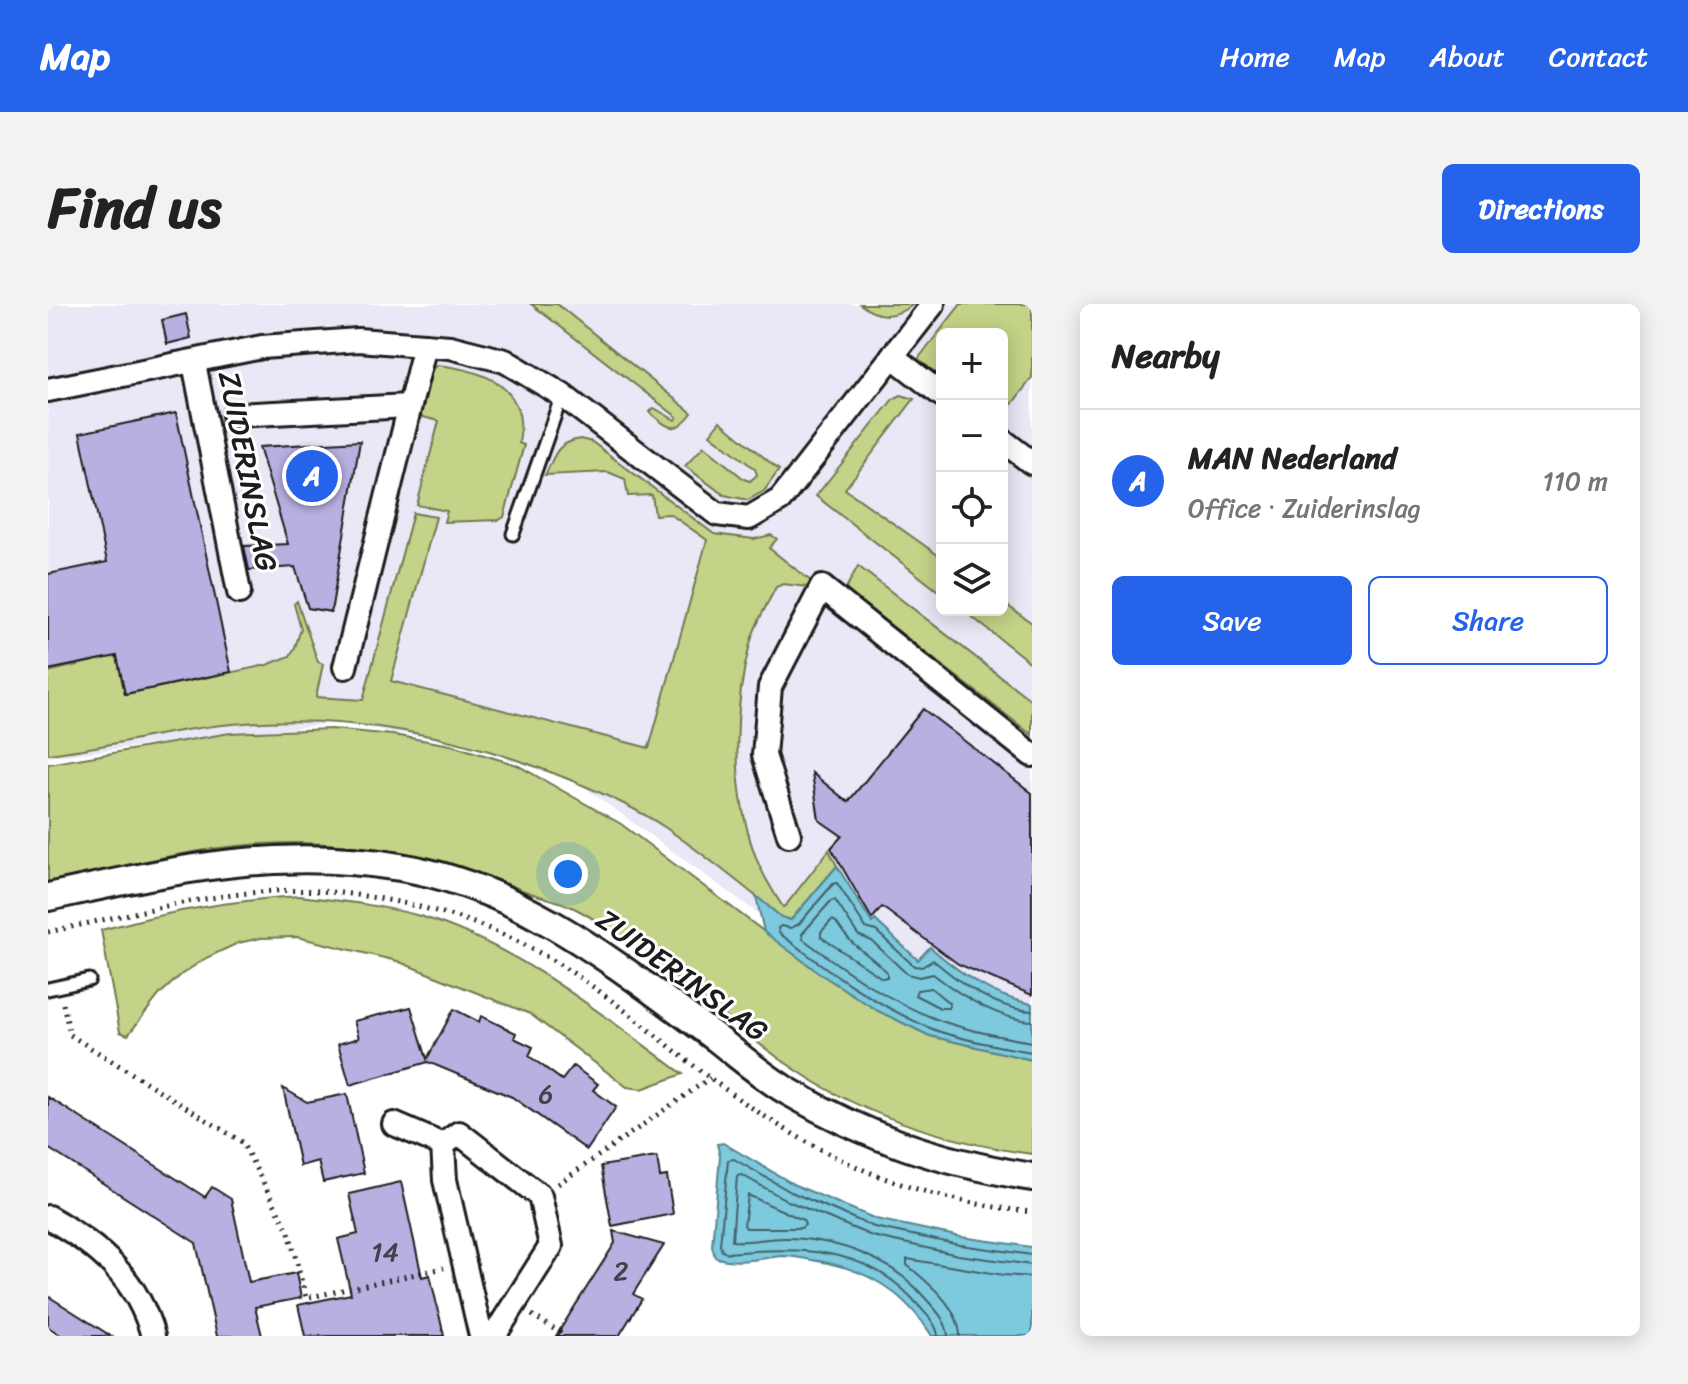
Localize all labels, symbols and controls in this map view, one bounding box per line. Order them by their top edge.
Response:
text: Map [40,23,110,90]
text: Home [1220,32,1290,81]
text: Map [1334,32,1385,81]
text: About [1429,32,1505,81]
text: Contact [1549,32,1648,81]
text: Find us [48,159,221,258]
button: Directions [1442,164,1640,253]
text: Nearby [1112,326,1220,386]
map controls [936,328,1008,616]
button: + [936,328,1008,400]
street label: ZUIDERINSLAG [202,366,294,576]
button: − [936,400,1008,472]
text: MAN Nederland [1188,431,1397,485]
pin: A [286,446,338,506]
text: A [1129,458,1147,504]
text: 110 m [1543,458,1608,504]
button: locate [936,472,1008,544]
text: Office · Zuiderinslag [1188,485,1421,531]
button: layers [936,544,1008,616]
button: Save [1112,576,1352,665]
button: Share [1368,576,1608,665]
your location [548,854,588,894]
street label: ZUIDERINSLAG [584,894,780,1057]
house number: 6 [539,1071,553,1117]
house number: 14 [371,1229,399,1275]
house number: 2 [613,1248,629,1294]

